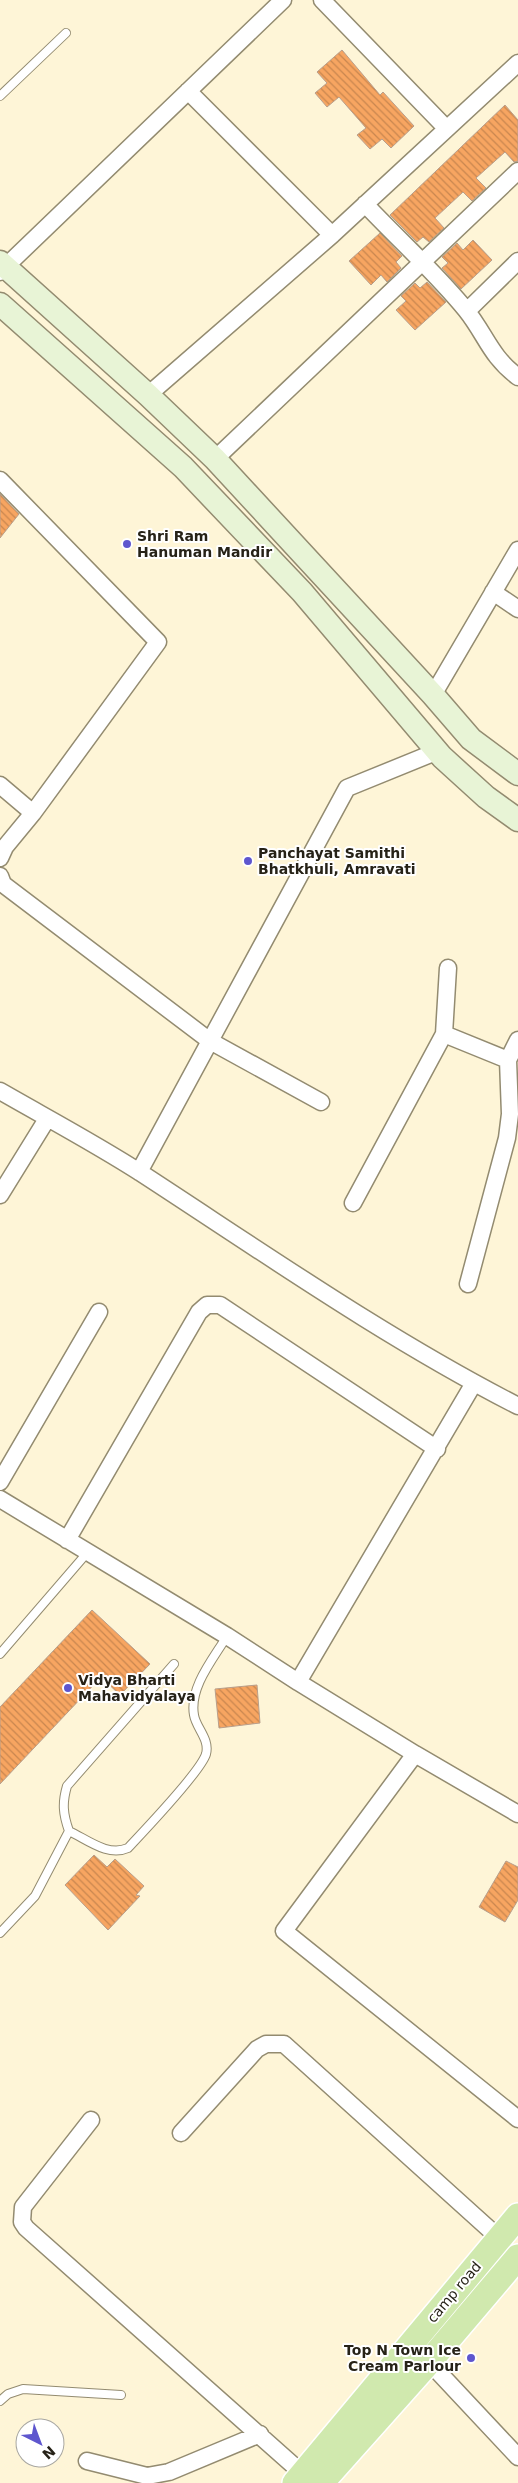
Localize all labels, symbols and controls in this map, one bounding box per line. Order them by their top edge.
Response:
place label: Shri Ram Hanuman Mandir [137,528,272,560]
marker: Shri Ram Hanuman Mandir [121,538,133,550]
place label: Panchayat Samithi Bhatkhuli, Amravati [258,845,416,877]
marker: Panchayat Samithi Bhatkhuli, Amravati [242,855,254,867]
place label: Vidya Bharti Mahavidyalaya [78,1672,196,1704]
marker: Vidya Bharti Mahavidyalaya [62,1682,74,1694]
street label: camp road [424,2258,484,2326]
place label: Top N Town Ice Cream Parlour [344,2342,461,2374]
marker: Top N Town Ice Cream Parlour [465,2352,477,2364]
north arrow [15,2418,65,2468]
text: N [39,2443,58,2463]

